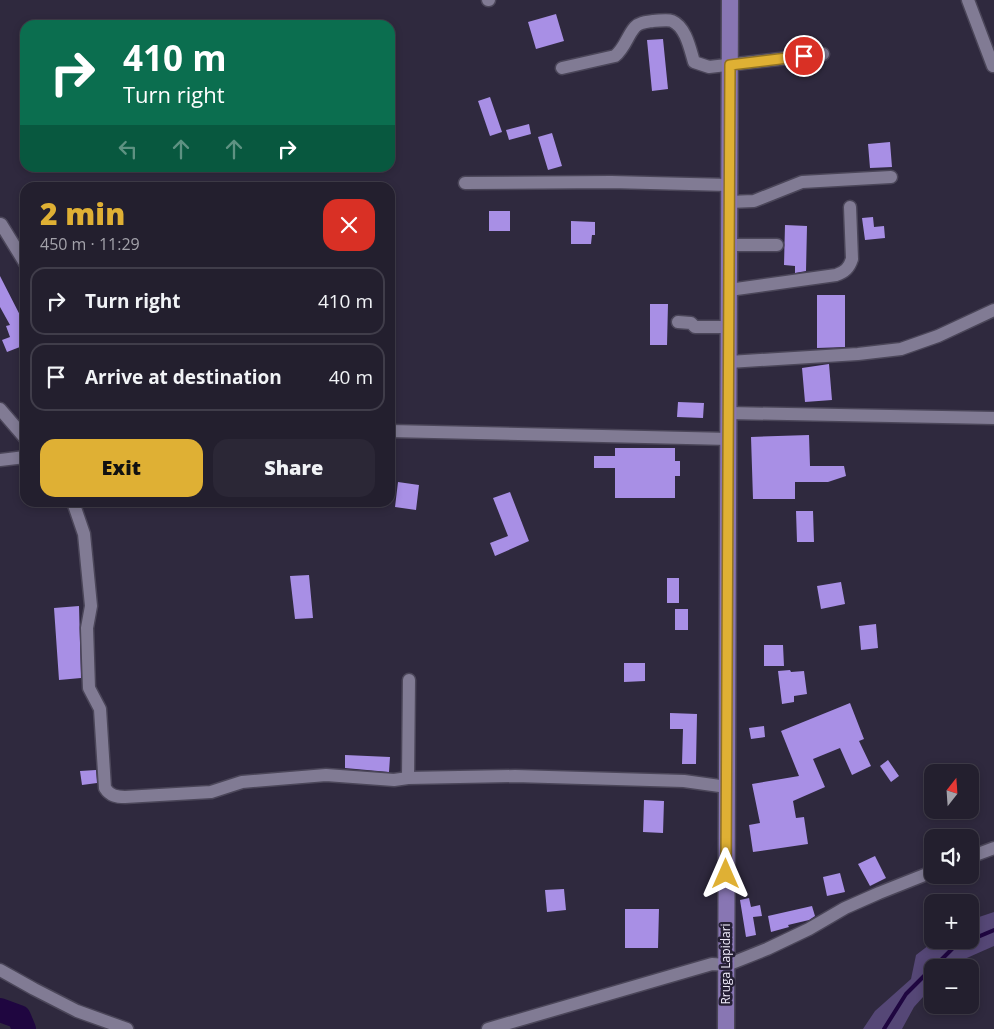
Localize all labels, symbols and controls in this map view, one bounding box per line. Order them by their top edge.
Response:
text: 410 m [123,34,227,81]
pin [783,35,825,77]
icon: right [40,40,105,105]
icon: arrive [790,42,818,70]
text: Turn right [123,79,225,109]
icon: left [114,135,142,163]
icon: ahead [167,135,195,163]
icon: ahead [220,135,248,163]
icon: right [273,135,301,163]
text: 2 min [40,193,125,234]
button: close [323,199,375,251]
text: 450 m · 11:29 [40,233,140,255]
icon: right [42,287,70,315]
text: Turn right [85,288,180,314]
text: 410 m [318,288,373,314]
icon: arrive [42,363,70,391]
text: Arrive at destination [85,364,282,390]
text: 40 m [329,364,373,390]
button: Exit [40,439,203,497]
button: Share [213,439,375,497]
north arrow [924,764,979,819]
map controls [924,764,979,1014]
button: sound [924,829,979,884]
position arrow [699,847,751,899]
button: + [924,894,979,949]
street label: Rruga Lapidari [717,923,734,1005]
button: − [924,959,979,1014]

